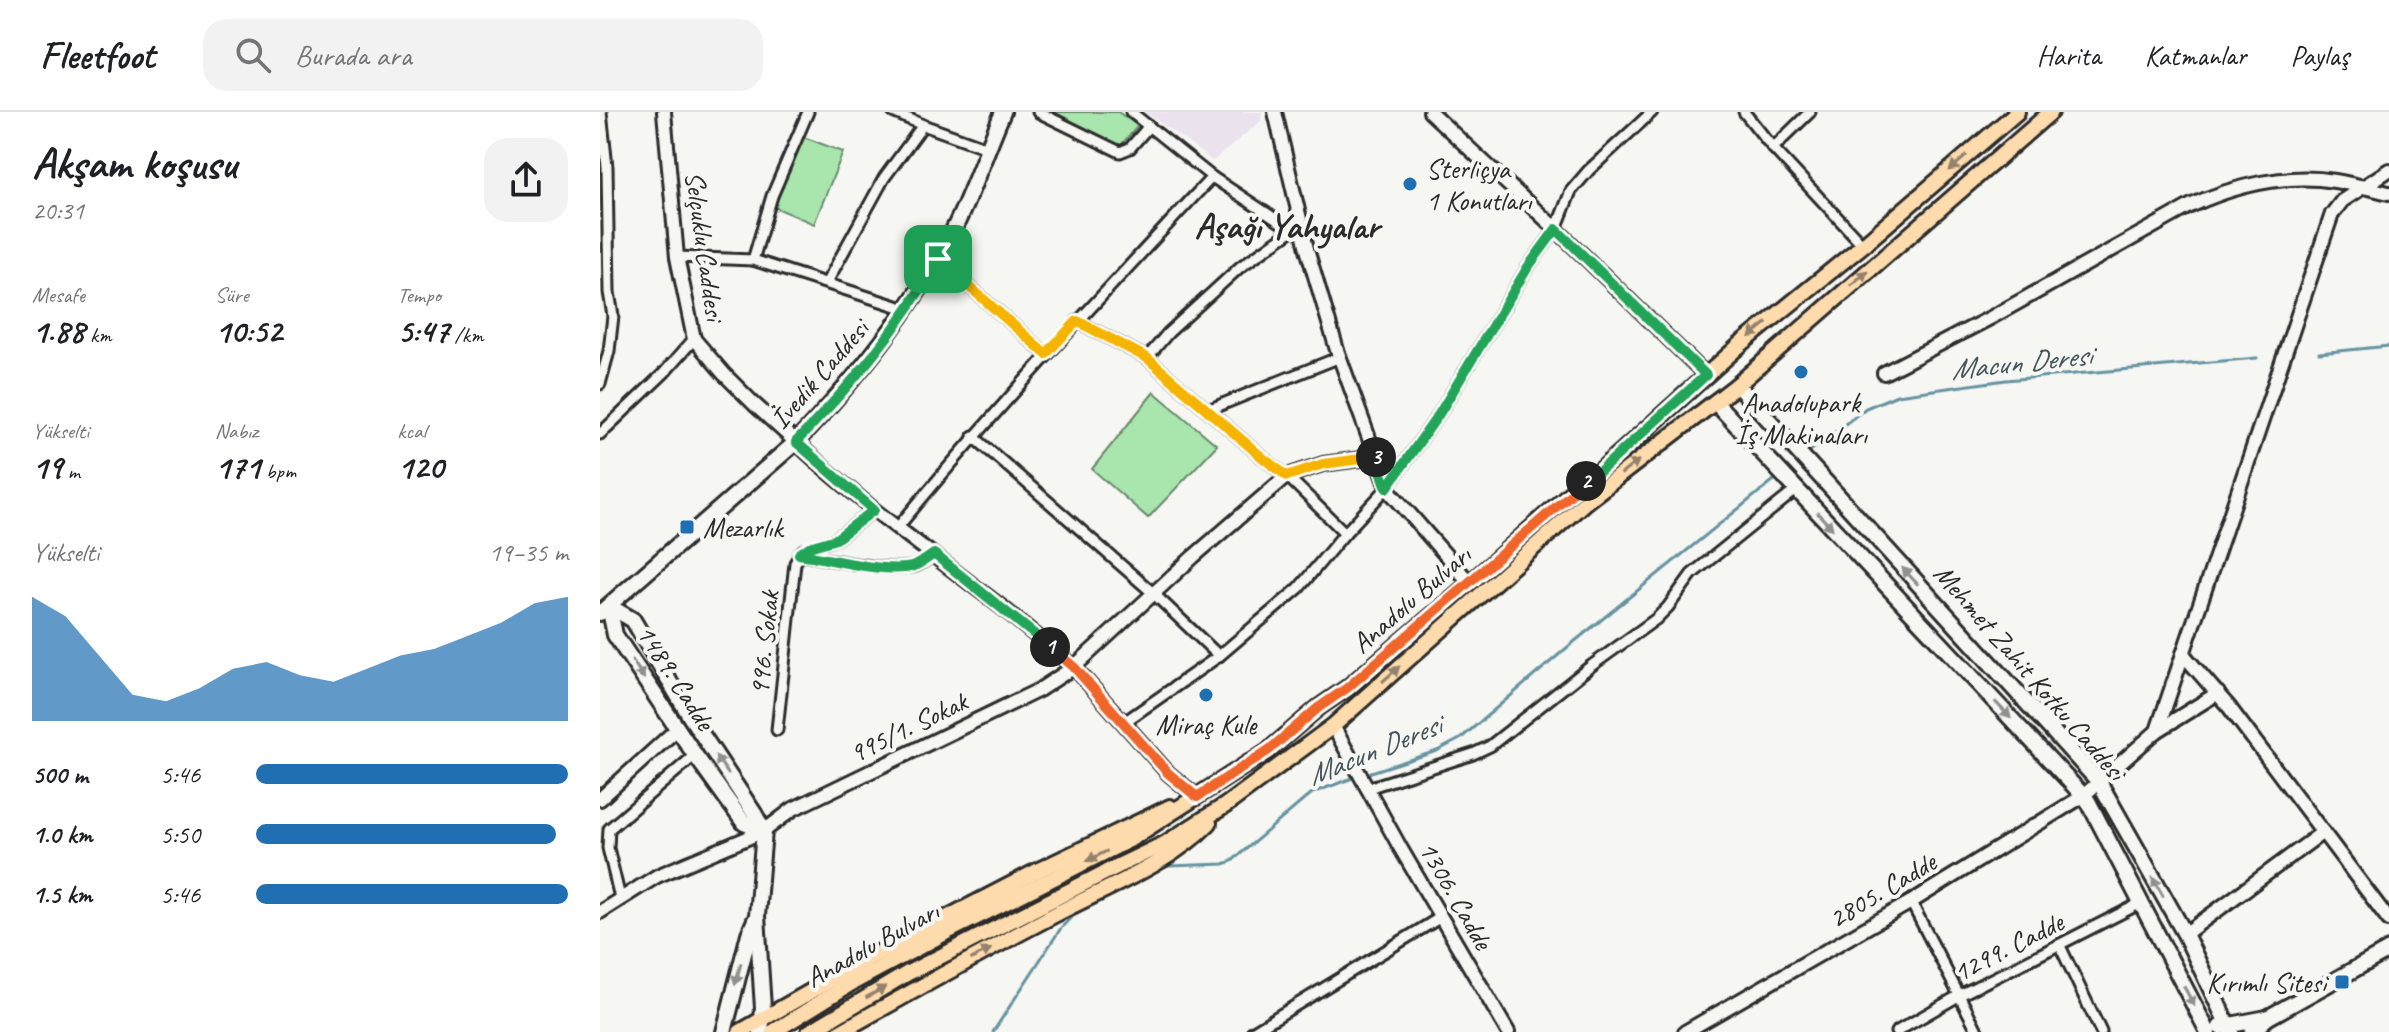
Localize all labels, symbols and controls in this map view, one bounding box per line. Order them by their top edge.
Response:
search box [203,19,763,91]
text: Fleetfoot [40,32,155,79]
icon: search [231,33,275,77]
text: Burada ara [295,36,412,74]
text: Harita [2037,38,2101,73]
text: Katmanlar [2145,38,2246,73]
text: Paylaş [2290,38,2349,73]
text: Akşam koşusu [32,136,237,191]
button: share [484,138,568,222]
place label: Sterliçya 1 Konutları [1426,151,1533,218]
one-way arrow [1948,154,1968,171]
street label: Selçuklu Caddesi [677,169,733,327]
marker: Sterliçya 1 Konutları [1401,175,1419,193]
text: 20:31 [32,194,84,227]
district label: Aşağı Yahyalar [1194,203,1384,249]
pin [904,225,972,293]
icon: arrive [916,237,960,281]
one-way arrow [1849,270,1868,288]
text: Mesafe [32,281,85,309]
text: Süre [215,281,249,309]
text: Tempo [397,281,441,309]
text: 1.88 [32,309,85,352]
text: 10:52 [215,309,282,352]
text: 5:47 [397,309,449,352]
street label: İvedik Caddesi [762,309,878,436]
text: km [85,321,111,349]
text: /km [449,321,483,349]
one-way arrow [1748,321,1768,338]
water label: Macun Deresi [1949,335,2100,388]
marker: Anadolupark İş Makinaları [1792,363,1810,381]
place label: Anadolupark İş Makinaları [1735,385,1869,452]
text: Yükselti [32,417,89,445]
text: Nabız [215,417,258,445]
text: kcal [397,417,426,445]
pin: 3 [1356,437,1396,477]
text: 3 [1371,443,1381,471]
text: 19 [32,445,62,488]
text: 171 [215,445,260,488]
text: 120 [397,445,443,488]
text: m [62,457,80,485]
text: bpm [260,457,296,485]
one-way arrow [1620,460,1640,476]
pin: 2 [1566,461,1606,501]
text: 2 [1581,467,1591,495]
place label: Mezarlık [703,510,785,545]
one-way arrow [1815,511,1833,530]
marker: Mezarlık [678,518,696,536]
text: Yükselti [32,536,99,569]
text: 19–35 m [489,536,568,569]
street label: Anadolu Bulvarı [1344,536,1479,660]
street label: Mehmet Zahit Kotku Caddesi [1926,556,2136,790]
one-way arrow [1902,567,1920,586]
street label: 996. Sokak [741,587,787,697]
street label: 1489. Cadde [629,617,724,738]
pin: 1 [1030,627,1070,667]
text: 1 [1045,633,1055,661]
one-way arrow [631,659,646,680]
one-way arrow [1381,666,1401,683]
street label: 995/1. Sokak [843,683,974,771]
marker: Miraç Kule [1197,686,1215,704]
one-way arrow [1993,701,2011,720]
water label: Macun Deresi [1302,703,1453,794]
place label: Miraç Kule [1156,707,1258,742]
one-way arrow [715,754,730,775]
text: 500 m [32,758,88,791]
text: 5:46 [160,758,200,791]
text: 1.0 km [32,818,92,851]
text: 5:50 [160,818,200,851]
street label: 1306. Cadde [1411,835,1502,957]
street label: 2805. Cadde [1822,843,1944,936]
one-way arrow [1085,850,1108,863]
one-way arrow [2151,876,2165,898]
text: 1.5 km [32,878,92,911]
text: 5:46 [160,878,200,911]
street label: Anadolu Bulvarı [799,892,946,995]
street label: 1299. Cadde [1947,903,2071,990]
one-way arrow [970,947,993,960]
one-way arrow [732,961,744,986]
place label: Kırımlı Sitesi [2207,965,2330,1000]
marker: Kırımlı Sitesi [2333,973,2351,991]
one-way arrow [2183,984,2196,1007]
one-way arrow [864,985,887,999]

